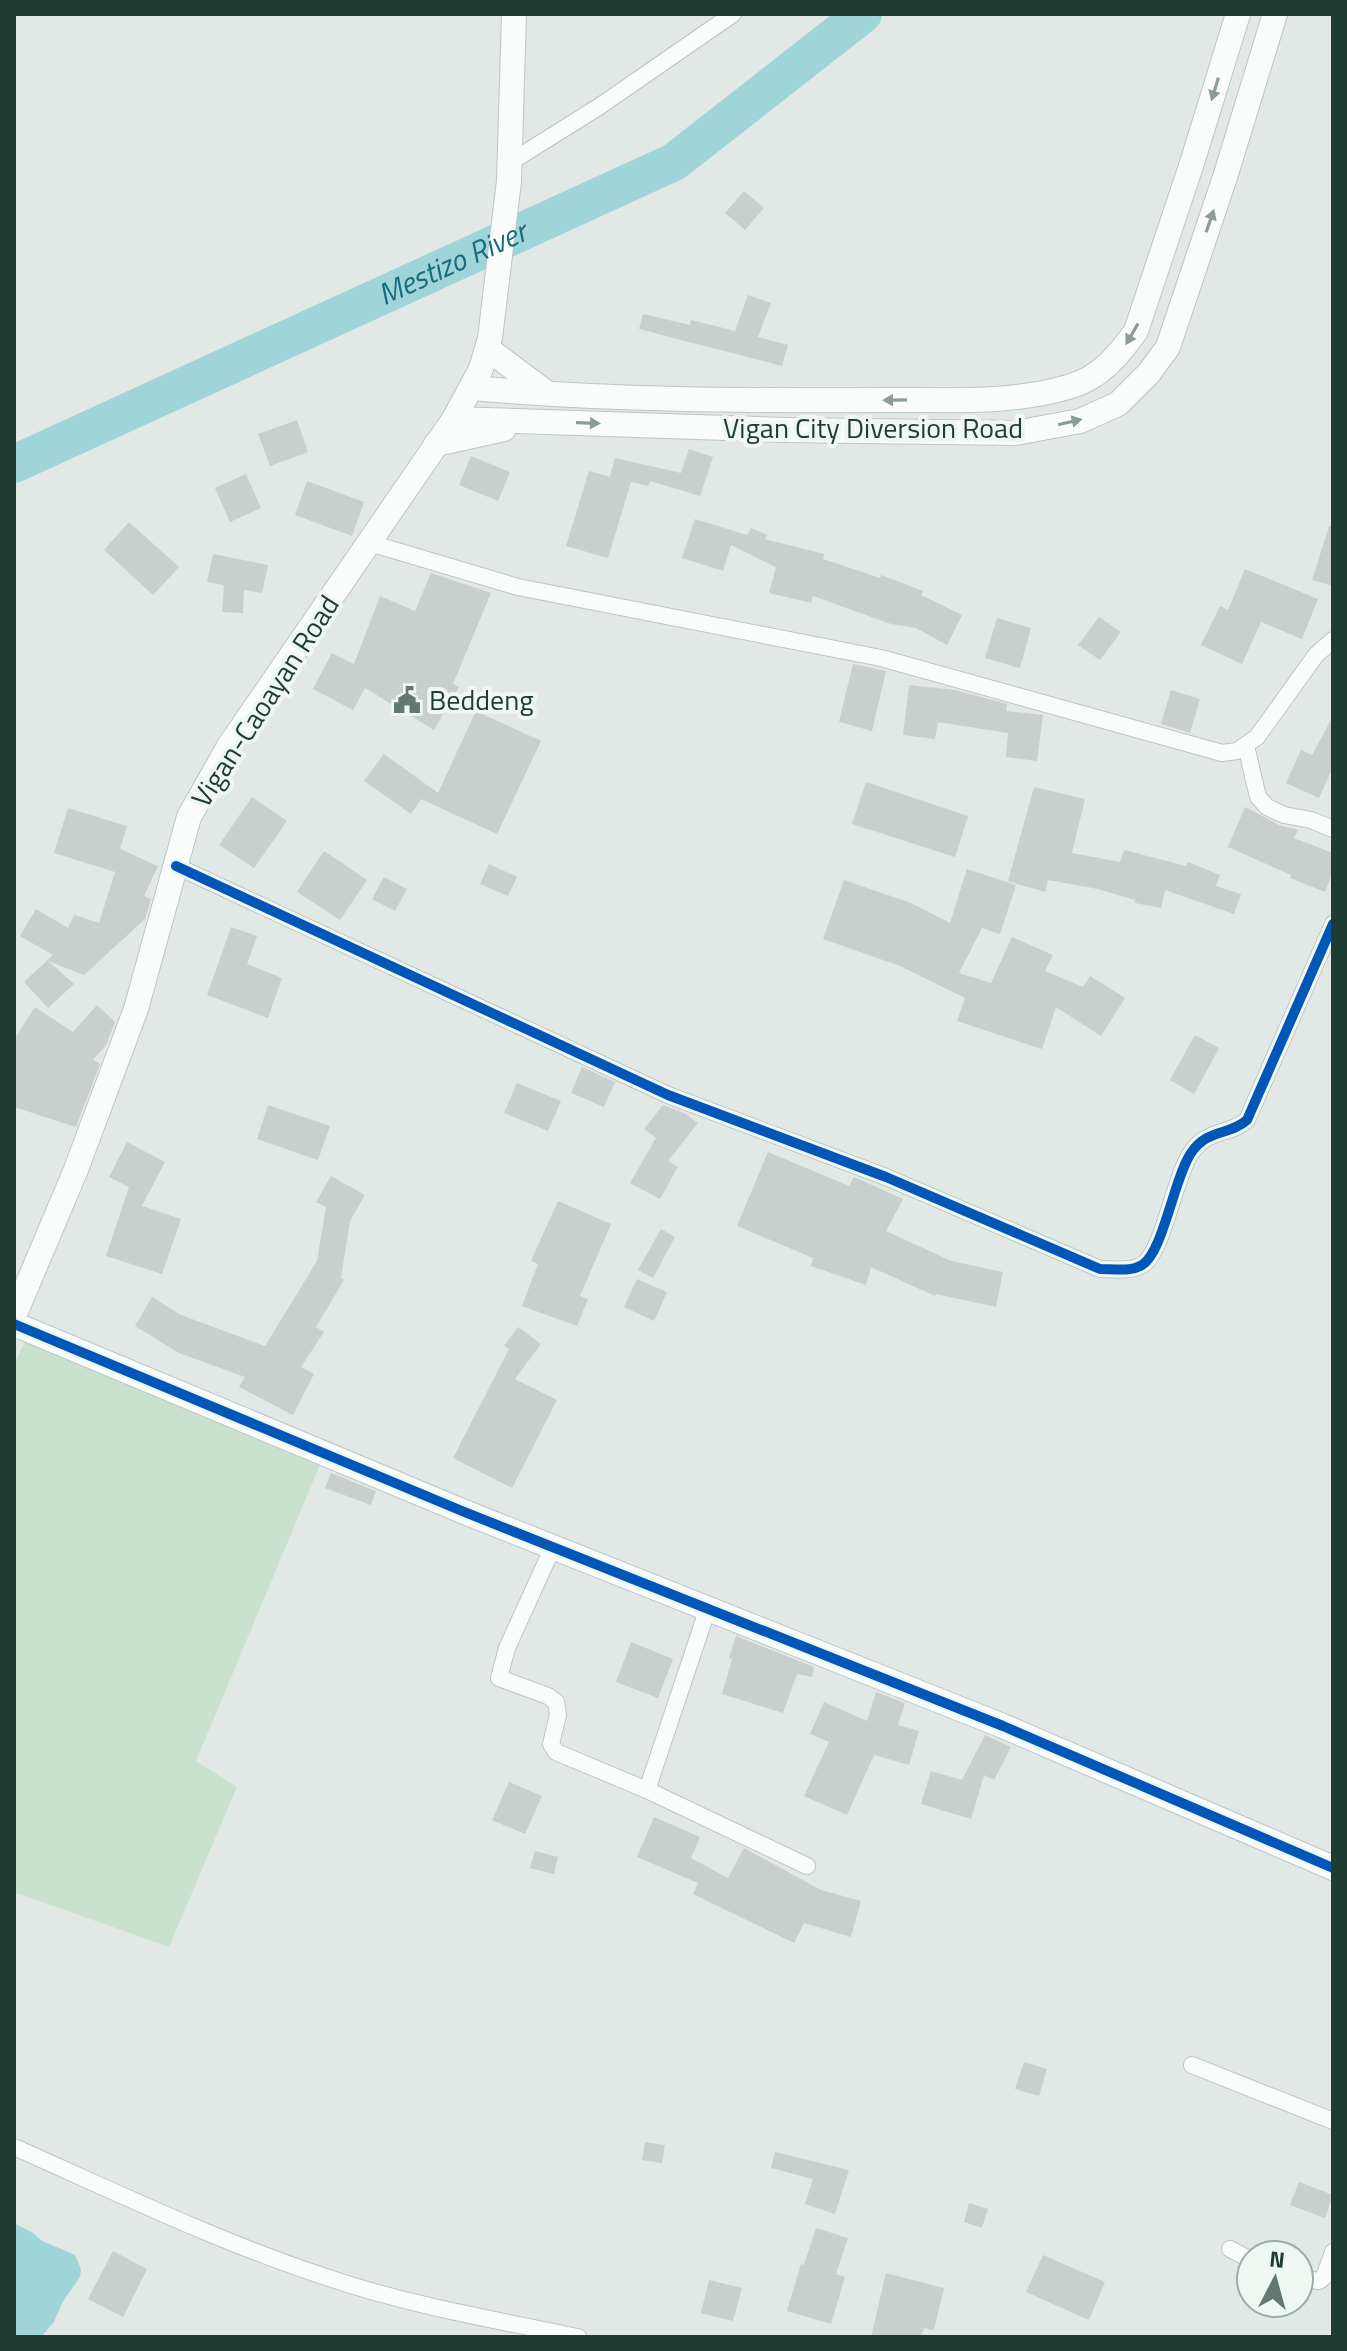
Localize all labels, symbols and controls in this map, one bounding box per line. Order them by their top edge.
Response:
one-way arrow [1208,77,1221,101]
water label: Mestizo River [370,207,537,317]
one-way arrow [1204,209,1217,233]
one-way arrow [1125,323,1139,345]
one-way arrow [882,394,907,406]
street label: Vigan City Diversion Road [723,406,1023,449]
one-way arrow [1058,415,1083,428]
one-way arrow [576,417,601,430]
street label: Vigan-Caoayan Road [180,586,349,815]
place label: Beddeng [429,678,534,721]
public building icon: Beddeng [392,685,422,715]
north arrow [1235,2239,1315,2319]
text: N [1268,2241,1286,2277]

